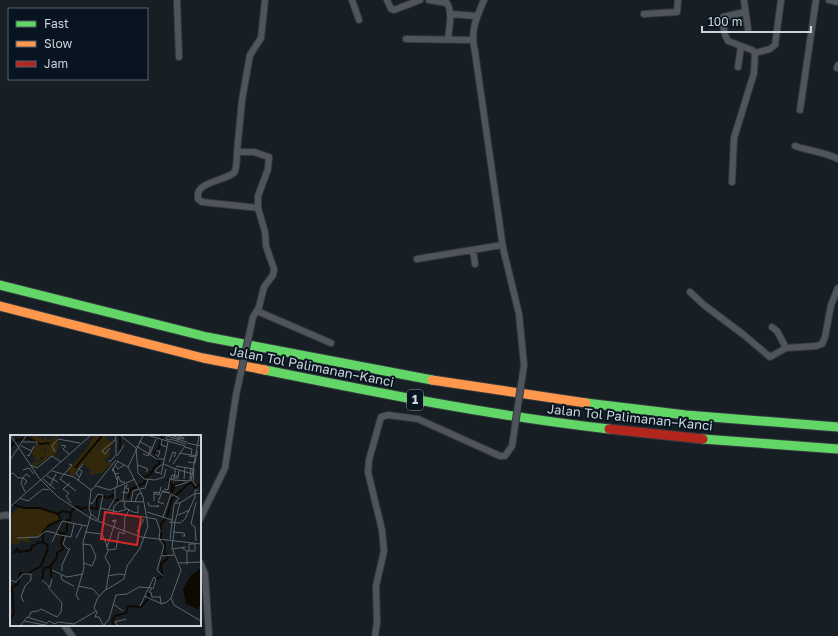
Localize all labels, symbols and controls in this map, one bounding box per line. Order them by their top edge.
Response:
legend [8,8,148,80]
scale bar [702,8,811,34]
text: 100 m [708,14,742,29]
text: Fast [44,16,69,31]
text: Slow [44,36,72,51]
text: Jam [44,56,68,71]
street label: Jalan Tol Palimanan–Kanci [229,342,395,390]
road number: 1 [407,390,423,410]
street label: Jalan Tol Palimanan–Kanci [546,400,714,434]
inset map [10,435,201,626]

